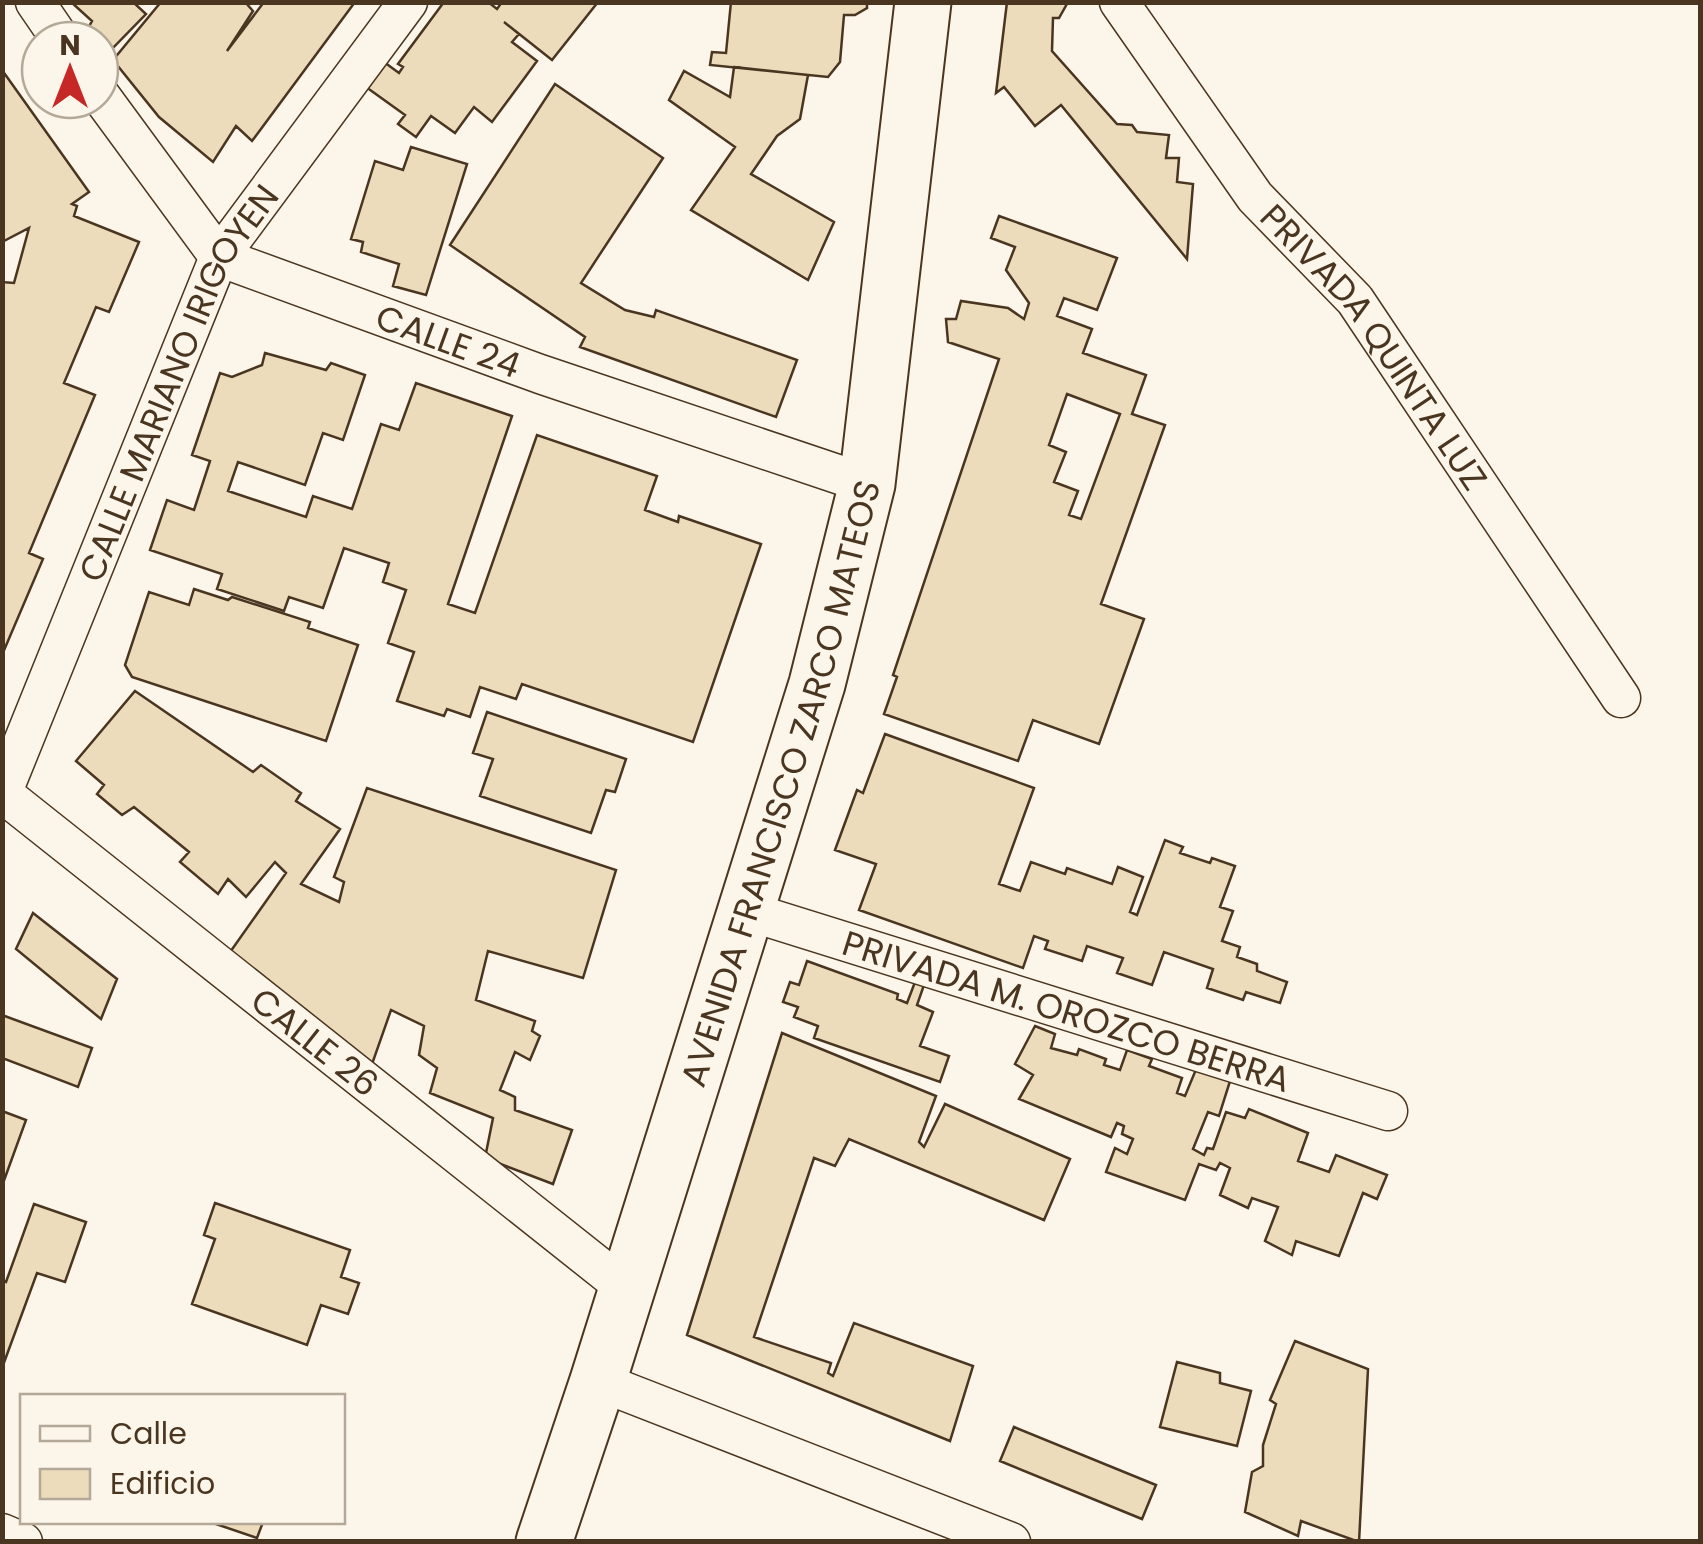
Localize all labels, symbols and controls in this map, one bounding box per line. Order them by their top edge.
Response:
north arrow [20,20,120,120]
text: N [59,26,81,65]
street label: CALLE MARIANO IRIGOYEN [66,174,290,589]
street label: PRIVADA QUINTA LUZ [1250,193,1499,499]
street label: CALLE 24 [369,292,527,389]
street label: AVENIDA FRANCISCO ZARCO MATEOS [668,475,892,1092]
street label: PRIVADA M. OROZCO BERRA [837,918,1297,1104]
street label: CALLE 26 [241,976,390,1108]
legend [20,1394,345,1524]
text: Calle [110,1412,187,1455]
text: Edificio [110,1462,215,1505]

